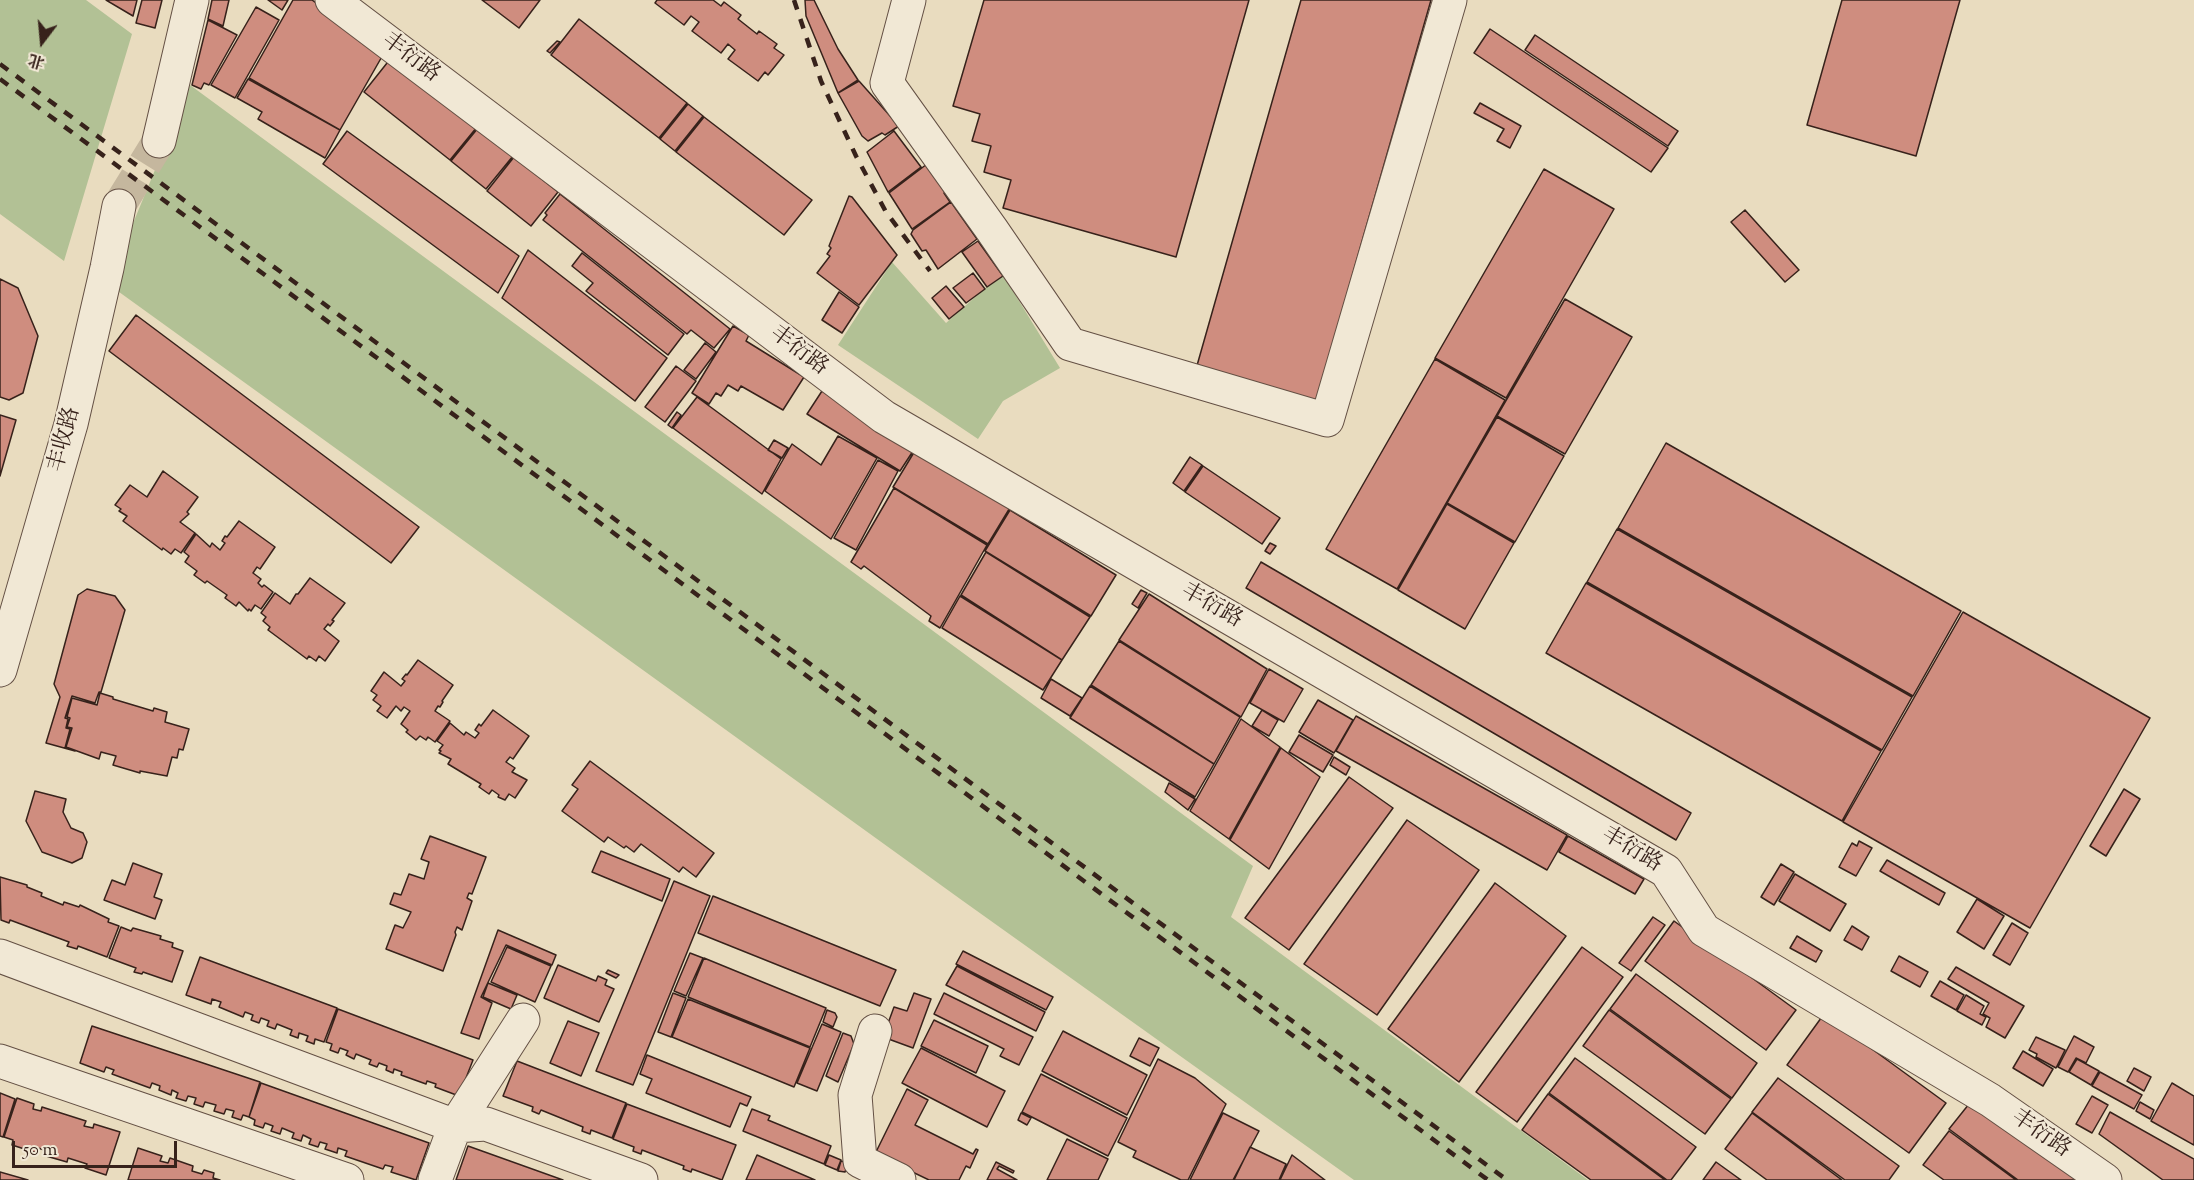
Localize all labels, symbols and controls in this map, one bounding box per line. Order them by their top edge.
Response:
north arrow [12,12,72,72]
street label: 丰衍路 [376,29,444,89]
text: 北 [26,47,48,73]
street label: 丰衍路 [764,322,832,382]
street label: 丰收路 [45,405,87,475]
street label: 丰衍路 [1176,579,1246,635]
street label: 丰衍路 [1596,823,1666,879]
street label: 丰衍路 [2005,1105,2075,1165]
scale bar [15,1129,180,1167]
text: 50 m [23,1138,57,1164]

